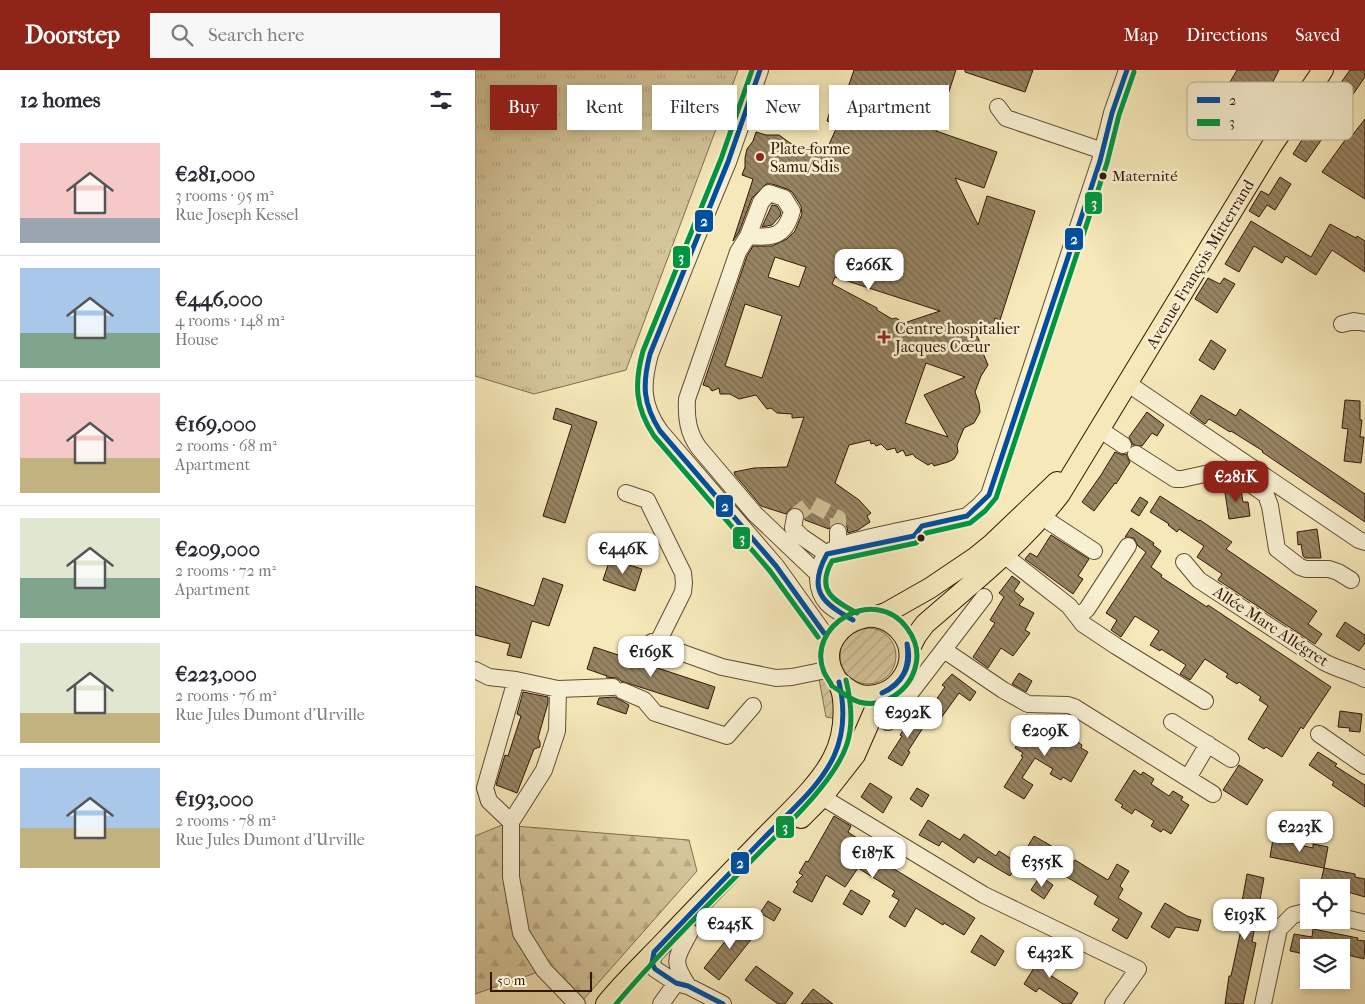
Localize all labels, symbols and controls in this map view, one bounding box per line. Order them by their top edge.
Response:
search box [150,13,500,58]
text: Doorstep [25,21,120,49]
icon: search [168,21,196,49]
text: Search here [208,24,304,46]
text: Map [1124,25,1158,46]
text: Directions [1186,25,1267,46]
text: Saved [1295,25,1340,46]
legend [1187,82,1353,140]
chip: Buy [490,85,557,130]
chip: Rent [567,85,642,130]
chip: Filters [652,85,737,130]
chip: New [747,85,819,130]
chip: Apartment [829,85,949,130]
icon: filters [427,86,455,114]
text: 12 homes [20,88,101,112]
text: 2 [1229,92,1236,109]
text: 3 [1229,114,1235,131]
place label: Plate-forme Samu/Sdis [770,139,850,176]
marker: Plate-forme Samu/Sdis [754,151,766,163]
text: €281,000 [175,162,255,186]
icon: home [60,163,120,223]
place label: Maternité [1112,167,1178,185]
marker: Maternité [1098,171,1108,181]
street label: Avenue François Mitterrand [1141,176,1258,353]
text: 3 rooms · 95 m² [175,186,274,205]
line badge: 3 [1084,191,1103,215]
text: 3 [1091,195,1097,212]
text: Rue Joseph Kessel [175,205,299,224]
line badge: 2 [694,209,714,233]
text: 2 [700,213,708,230]
line badge: 2 [1064,227,1084,251]
text: 2 [1070,231,1078,248]
line badge: 3 [672,245,691,269]
pin: €266K [834,248,904,291]
text: 3 [678,249,684,266]
text: €266K [846,255,892,274]
text: €446,000 [175,287,263,311]
icon: home [60,288,120,348]
text: 4 rooms · 148 m² [175,311,284,330]
place label: Centre hospitalier Jacques Cœur [893,319,1020,356]
text: House [175,330,218,349]
marker: Centre hospitalier Jacques Cœur [877,330,891,344]
text: €169,000 [175,412,256,436]
icon: home [60,413,120,473]
text: 2 rooms · 68 m² [175,436,277,455]
text: Apartment [175,455,250,474]
pin: €281K [1201,460,1271,503]
text: €281K [1214,467,1258,486]
line badge: 2 [715,494,734,518]
text: 2 [721,498,729,515]
line badge: 3 [732,526,751,550]
text: 3 [739,530,745,547]
pin: €446K [588,532,658,575]
unlabelled marker [916,533,926,543]
text: €209,000 [175,537,260,561]
icon: home [60,538,120,598]
text: €446K [599,539,647,558]
text: 2 rooms · 72 m² [175,561,276,580]
text: Apartment [175,580,250,599]
street label: Allée Marc Allégret [1209,581,1332,671]
pin: €169K [616,636,686,678]
text: €169K [629,642,673,661]
text: €223,000 [175,662,257,686]
icon: home [60,663,120,723]
text: 2 rooms · 76 m² [175,686,276,705]
pin: €292K [873,696,943,739]
text: €292K [885,703,931,722]
text: Rue Jules Dumont d'Urville [175,705,365,724]
pin: €209K [1010,714,1080,757]
text: €209K [1022,721,1068,740]
text: €193,000 [175,787,254,811]
icon: home [60,788,120,848]
pin: €223K [1265,810,1335,853]
text: 2 rooms · 78 m² [175,811,276,830]
line badge: 3 [775,815,795,839]
text: €223K [1278,817,1322,836]
text: 3 [782,819,788,836]
text: Rue Jules Dumont d'Urville [175,830,365,849]
pin: €187K [838,836,908,879]
text: €187K [852,843,894,862]
pin: €355K [1007,846,1077,888]
line badge: 2 [730,851,750,875]
text: €355K [1021,852,1063,871]
text: 2 [736,855,744,872]
map controls [1300,879,1350,989]
button: locate [1300,879,1350,929]
pin: €193K [1210,898,1280,941]
text: €193K [1224,905,1266,924]
pin: €245K [695,908,765,950]
text: €245K [707,914,753,933]
pin: €432K [1015,936,1085,979]
button: layers [1300,939,1350,989]
text: €432K [1027,943,1073,962]
scale bar [490,969,593,992]
text: 50 m [497,972,525,989]

